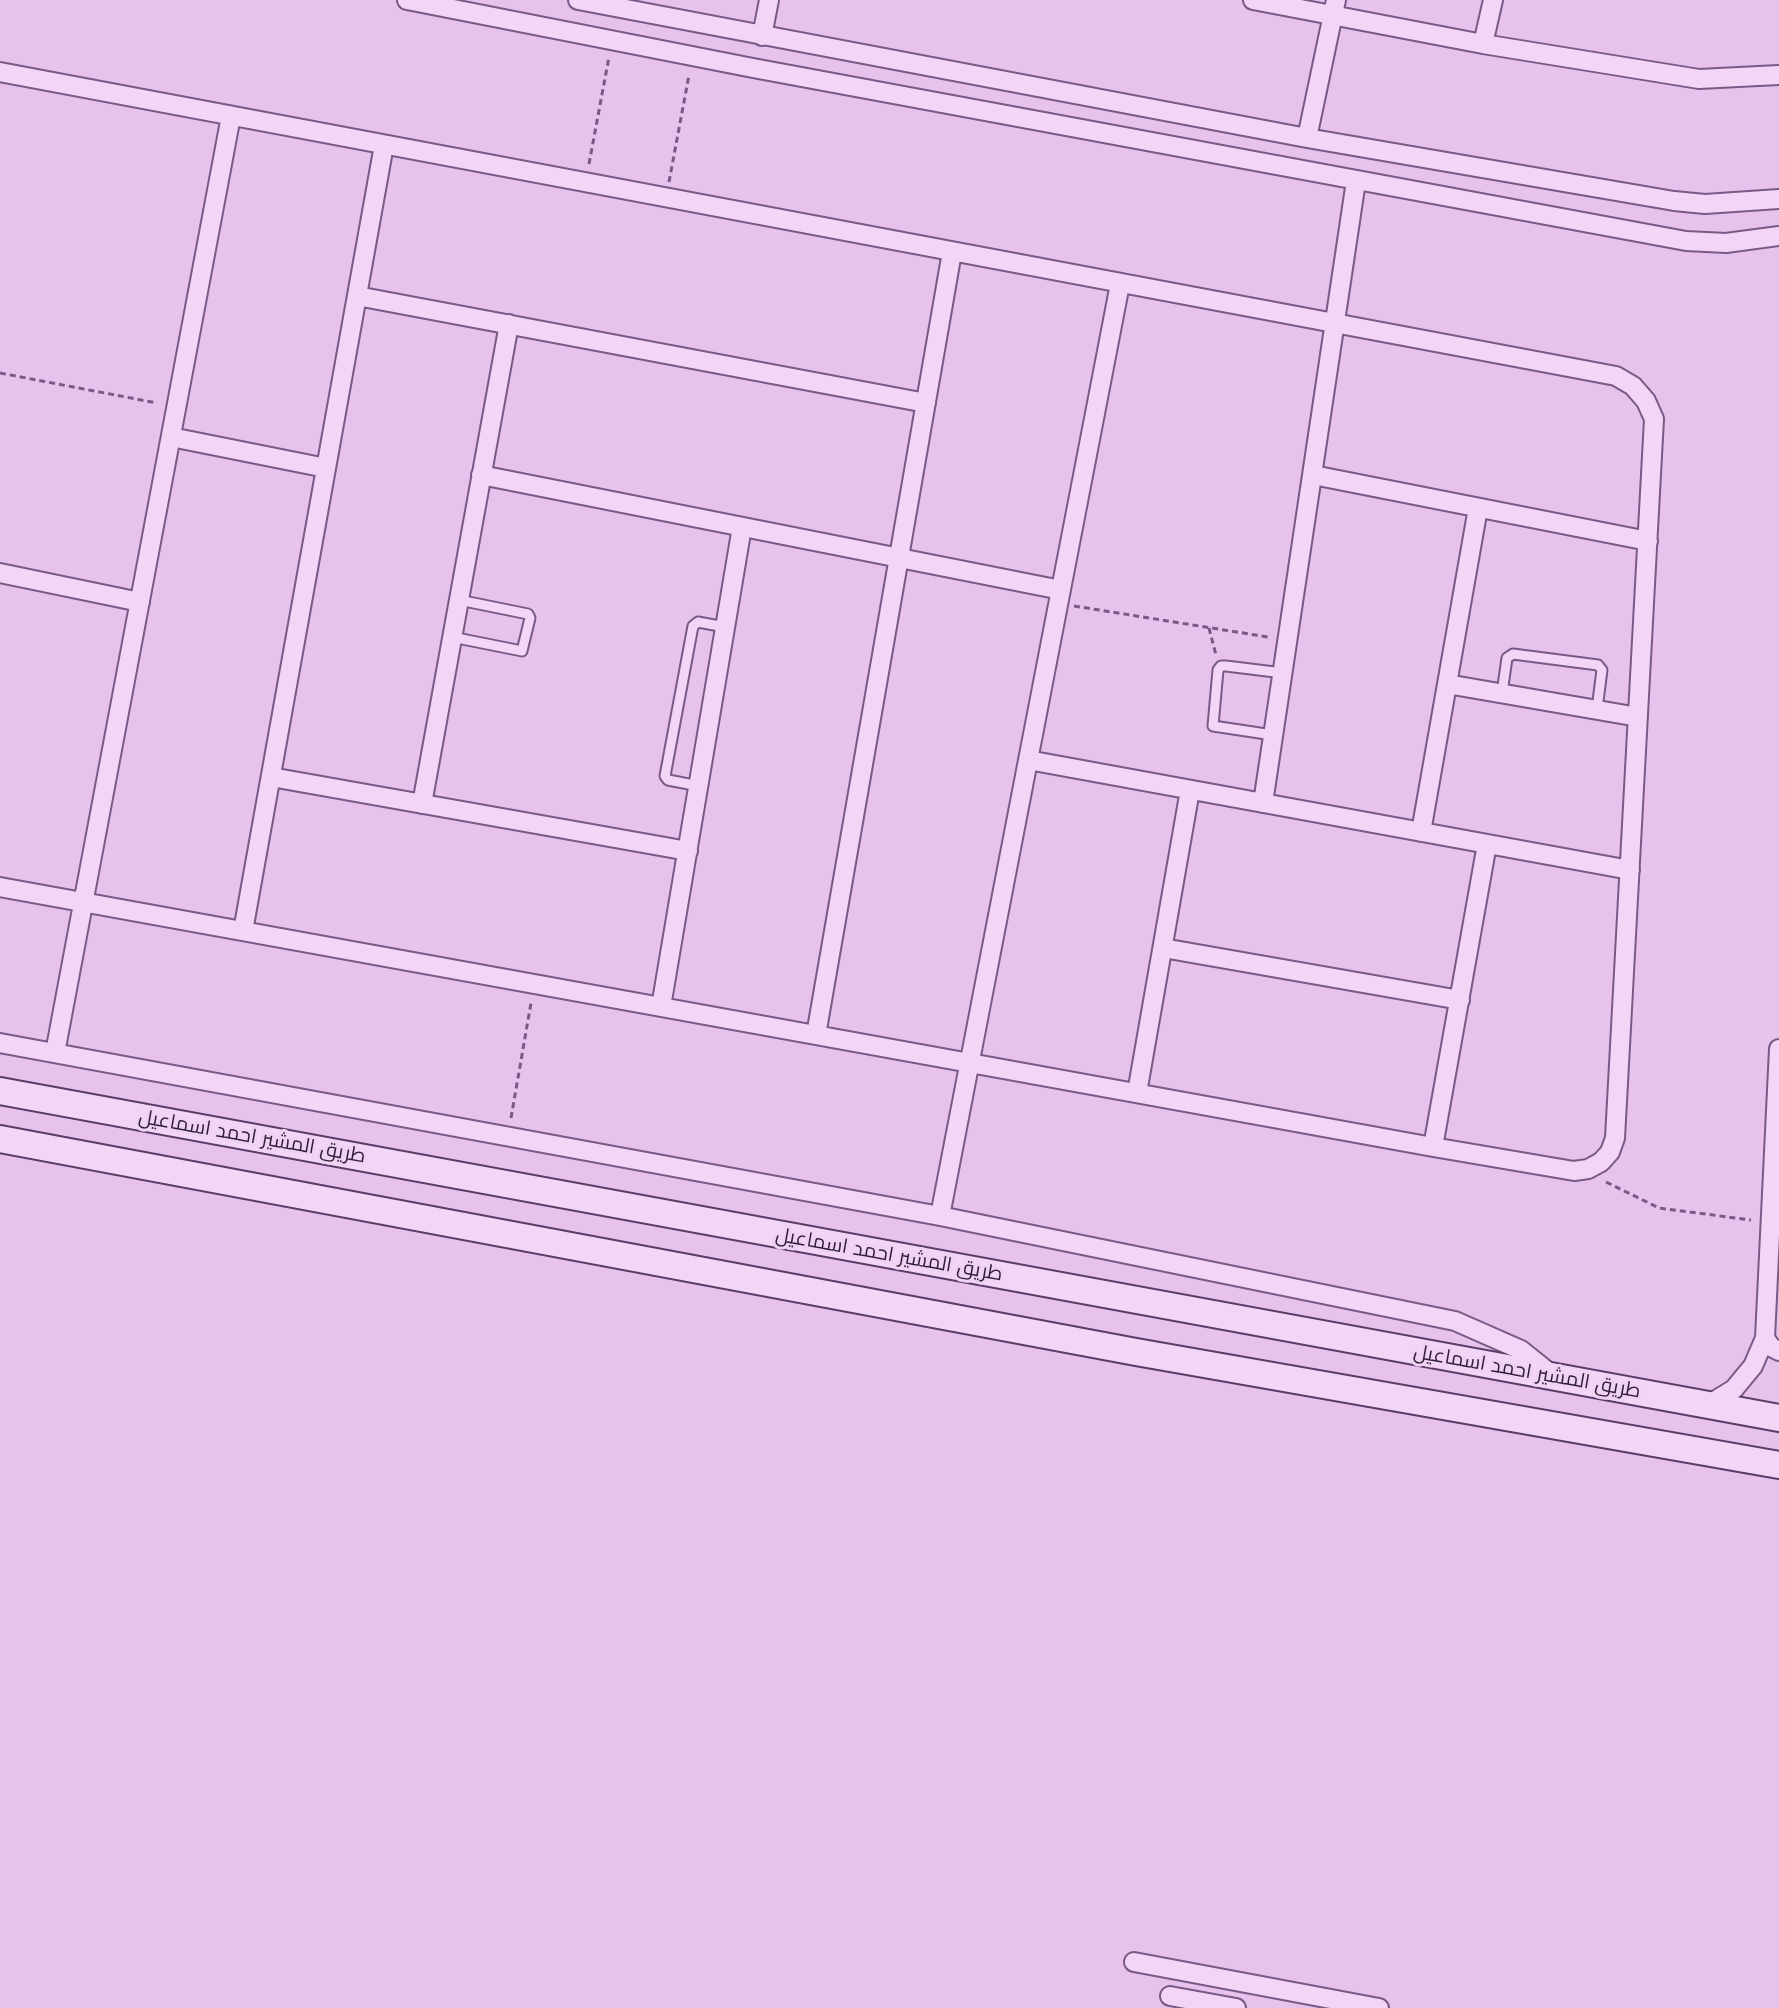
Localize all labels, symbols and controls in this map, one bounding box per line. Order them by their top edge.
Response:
street label: طريق المشير احمد اسماعيل [137,1105,367,1169]
street label: طريق المشير احمد اسماعيل [774,1223,1004,1287]
street label: طريق المشير احمد اسماعيل [1412,1340,1642,1404]

